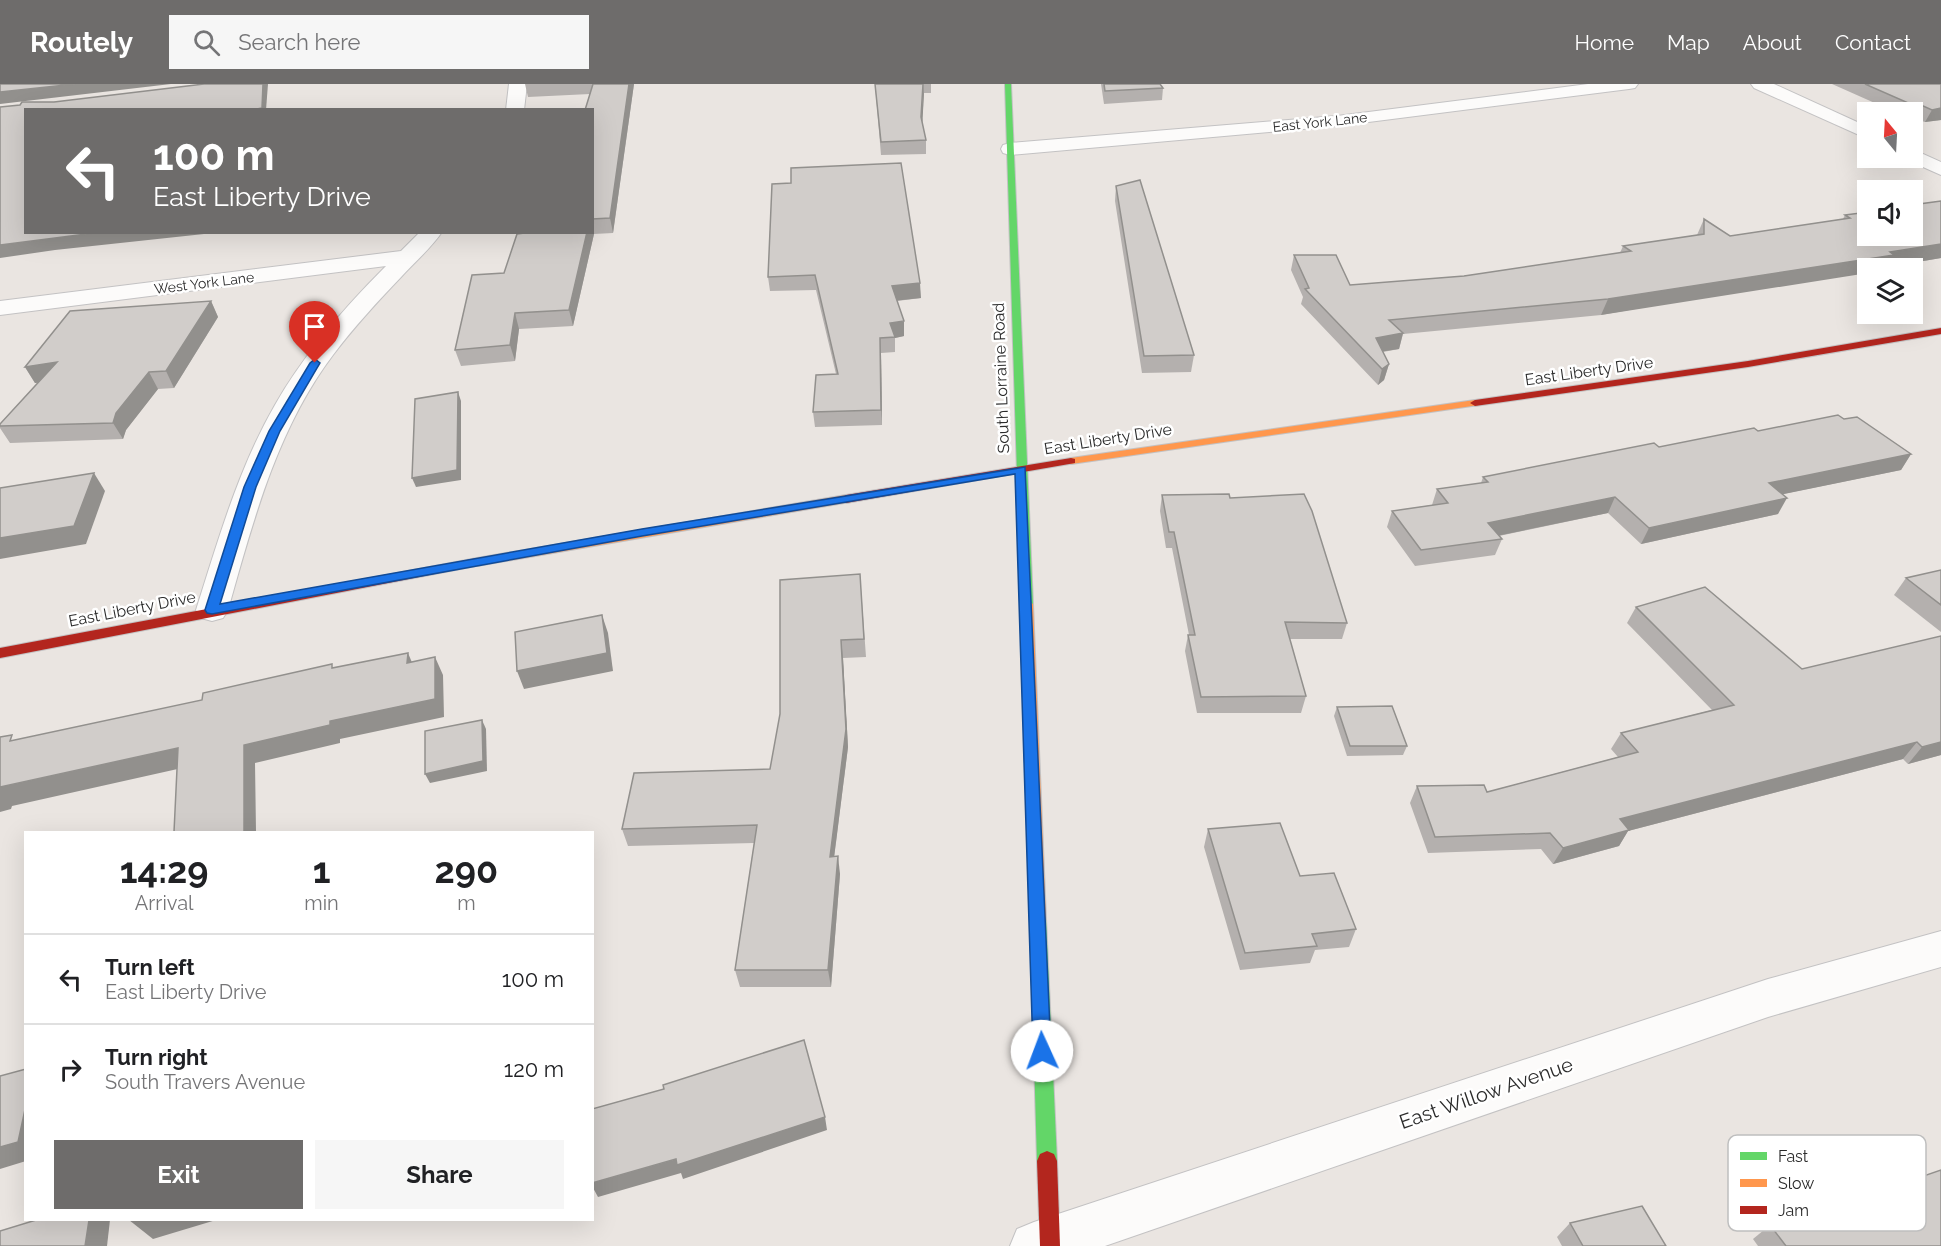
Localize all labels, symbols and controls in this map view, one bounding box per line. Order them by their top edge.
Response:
search box [169,15,589,69]
text: Routely [30,26,133,59]
icon: search [190,26,223,59]
text: Search here [238,29,360,55]
text: Home [1575,30,1634,55]
text: Map [1667,30,1710,55]
text: About [1743,30,1802,55]
text: Contact [1835,30,1911,55]
north arrow [1857,102,1923,168]
map controls [1857,102,1923,324]
street label: East York Lane [1272,109,1368,135]
text: 100 m [153,131,275,180]
icon: left [54,132,132,210]
button: sound [1857,180,1923,246]
text: East Liberty Drive [153,181,371,212]
button: layers [1857,258,1923,324]
street label: West York Lane [153,269,255,297]
pin [289,301,340,363]
street label: South Lorraine Road [989,302,1013,454]
icon: arrive [298,310,331,343]
street label: East Liberty Drive [1524,353,1654,389]
street label: East Liberty Drive [1043,420,1173,458]
street label: East Liberty Drive [67,587,197,631]
text: 14:29 [120,849,209,891]
text: 1 [313,849,330,891]
text: 290 [435,849,498,891]
text: Arrival [135,891,194,915]
text: min [304,891,339,915]
text: m [457,891,476,915]
text: Turn left [105,954,195,980]
icon: left [54,963,87,996]
text: 100 m [502,966,564,992]
text: East Liberty Drive [105,980,266,1004]
position arrow [1010,1019,1074,1083]
text: Turn right [105,1044,208,1070]
street label: East Willow Avenue [1396,1052,1576,1134]
icon: right [54,1053,87,1086]
text: 120 m [504,1056,564,1082]
text: South Travers Avenue [105,1070,305,1094]
legend [1728,1135,1926,1231]
button: Exit [54,1140,303,1209]
button: Share [315,1140,564,1209]
text: Fast [1778,1147,1809,1166]
text: Slow [1778,1174,1814,1193]
text: Jam [1778,1201,1809,1220]

